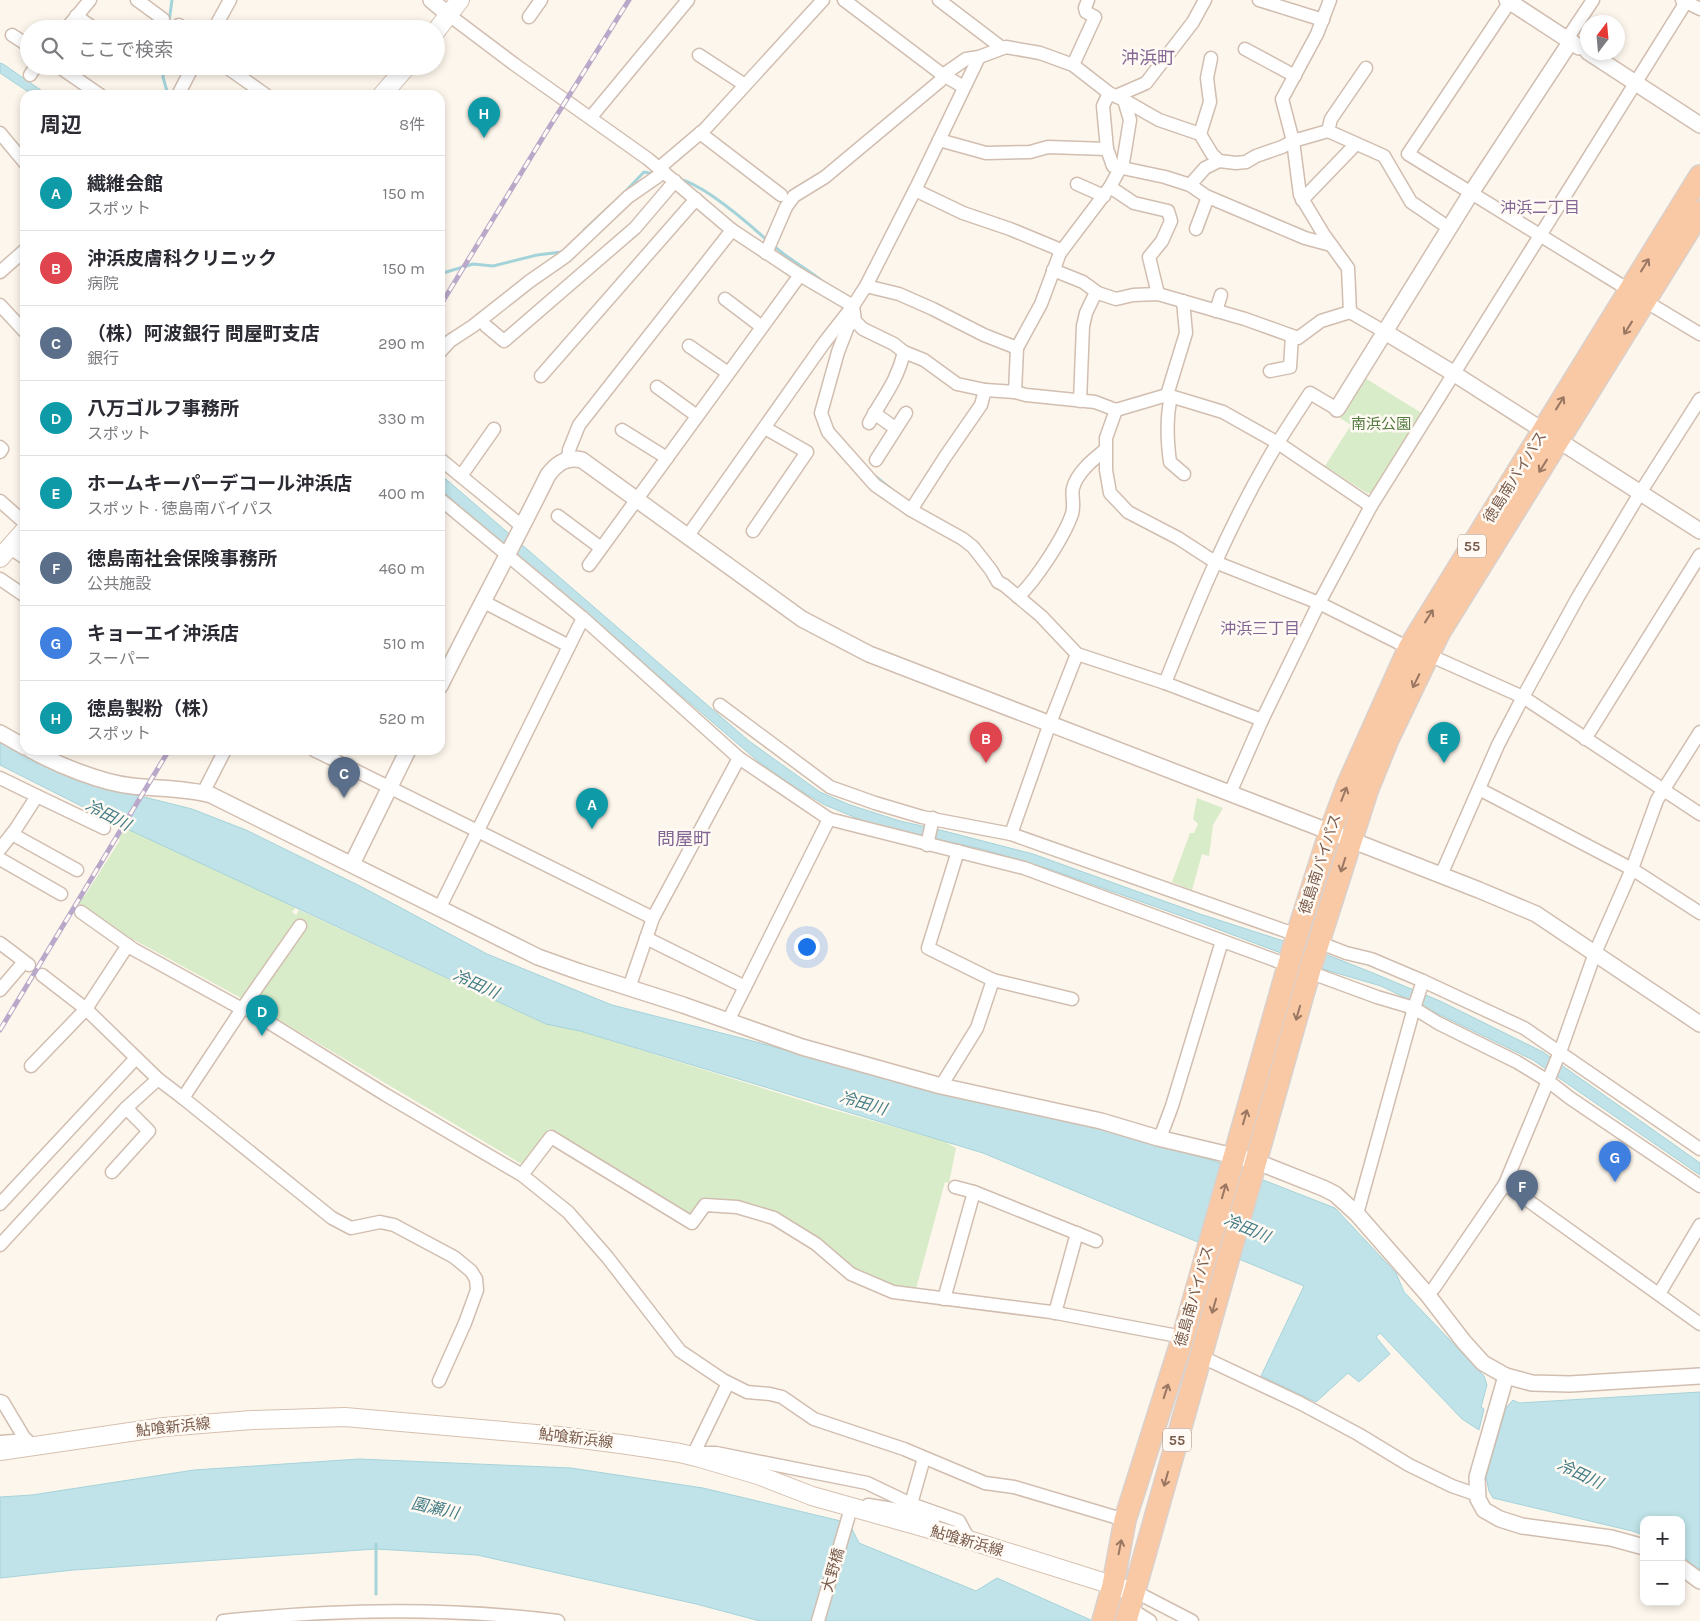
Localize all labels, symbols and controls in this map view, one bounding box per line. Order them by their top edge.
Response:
north arrow [1580,15,1625,60]
search box [20,20,445,75]
icon: search [38,34,66,62]
text: ここで検索 [78,39,173,61]
district label: 沖浜町 [1121,47,1175,69]
pin: H [468,97,500,138]
text: 周辺 [40,113,82,137]
text: 8件 [399,115,425,134]
text: 繊維会館 [87,173,163,195]
text: A [51,184,61,203]
text: 150 m [382,184,425,203]
district label: 沖浜二丁目 [1500,198,1580,217]
text: スポット [87,199,151,218]
text: 沖浜皮膚科クリニック [87,248,277,270]
one-way arrow [1640,258,1650,272]
text: B [51,259,61,278]
text: 150 m [382,259,425,278]
text: 病院 [87,274,119,293]
one-way arrow [1623,321,1634,335]
text: （株）阿波銀行 問屋町支店 [87,323,320,345]
text: C [51,334,61,353]
text: 290 m [378,334,425,353]
text: 銀行 [87,349,119,368]
one-way arrow [1555,397,1565,411]
text: 八万ゴルフ事務所 [87,398,239,420]
text: D [51,409,61,428]
text: 330 m [378,409,425,428]
park label: 南浜公園 [1351,415,1411,433]
text: スポット [87,424,151,443]
street label: 徳島南バイパス [1480,428,1550,526]
one-way arrow [1537,459,1547,473]
text: ホームキーパーデコール沖浜店 [87,473,352,495]
text: E [51,484,61,503]
text: 400 m [378,484,425,503]
text: スポット · 徳島南バイパス [87,499,273,518]
road number: 55 [1458,534,1486,558]
text: 徳島南社会保険事務所 [87,548,277,570]
text: F [52,559,60,578]
text: 460 m [379,559,425,578]
text: 公共施設 [87,574,151,593]
one-way arrow [1424,610,1434,624]
district label: 沖浜三丁目 [1220,619,1300,638]
text: キョーエイ沖浜店 [87,623,239,645]
text: G [51,634,61,653]
text: 510 m [382,634,425,653]
text: スーパー [87,649,151,668]
one-way arrow [1411,674,1421,689]
text: 徳島製粉（株） [87,698,220,720]
text: H [50,709,62,728]
text: 520 m [378,709,425,728]
pin: B [970,722,1002,763]
pin: E [1428,722,1460,763]
text: スポット [87,724,151,743]
pin: C [328,757,360,798]
one-way arrow [1340,787,1349,802]
pin: A [576,788,608,829]
water label: 冷田川 [82,796,135,835]
street label: 徳島南バイパス [1295,811,1345,917]
district label: 問屋町 [657,828,711,850]
one-way arrow [1338,856,1347,872]
your location [794,934,820,960]
water label: 冷田川 [450,966,504,1003]
pin: D [246,995,278,1036]
one-way arrow [1292,1004,1302,1020]
water label: 冷田川 [837,1087,891,1119]
one-way arrow [1241,1110,1250,1126]
pin: G [1599,1141,1631,1182]
pin: F [1506,1170,1538,1211]
one-way arrow [1220,1183,1230,1199]
water label: 冷田川 [1221,1210,1275,1247]
street label: 徳島南バイパス [1171,1243,1217,1349]
one-way arrow [1209,1297,1219,1313]
one-way arrow [1161,1384,1171,1400]
street label: 鮎喰新浜線 [135,1414,211,1440]
street label: 鮎喰新浜線 [538,1424,614,1452]
road number: 55 [1163,1428,1191,1452]
water label: 冷田川 [1554,1455,1608,1494]
one-way arrow [1160,1471,1170,1487]
water label: 園瀬川 [409,1493,462,1523]
map controls [1640,1516,1685,1606]
button: + [1640,1516,1685,1561]
street label: 鮎喰新浜線 [928,1522,1006,1560]
one-way arrow [1115,1539,1125,1555]
street label: 大野橋 [818,1546,848,1594]
button: − [1640,1561,1685,1606]

